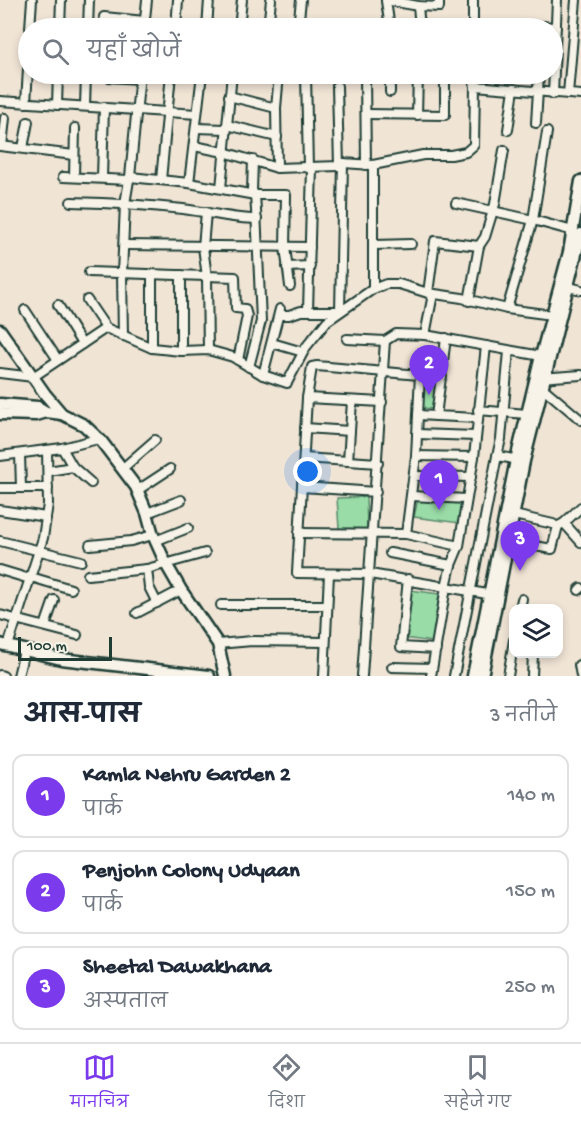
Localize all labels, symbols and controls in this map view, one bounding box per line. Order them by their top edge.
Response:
search box [18,18,563,84]
icon: search [39,35,72,68]
text: यहाँ खोजें [87,40,181,66]
pin: 2 [410,346,448,395]
your location [293,457,322,486]
pin: 1 [420,460,458,510]
pin: 3 [500,522,540,571]
map controls [509,604,563,658]
button: layers [509,604,563,658]
scale bar [18,634,112,662]
text: 100 m [27,638,67,657]
text: आस-पास [24,702,141,733]
text: 3 नतीजे [490,706,557,729]
text: Kamla Nehru Garden 2 [83,763,291,789]
text: 1 [41,785,50,808]
text: 140 m [507,785,555,808]
text: पार्क [83,800,122,823]
text: Penjohn Colony Udyaan [83,859,300,885]
text: 2 [41,881,50,904]
text: 150 m [506,881,555,904]
text: पार्क [83,896,122,919]
text: Sheetal Dawakhana [83,955,271,981]
text: 3 [40,977,51,1000]
text: 250 m [504,977,555,1000]
text: अस्पताल [83,992,168,1015]
tab: मानचित्र [70,1051,129,1119]
tab: दिशा [269,1051,305,1119]
tab: सहेजे गए [445,1051,511,1119]

